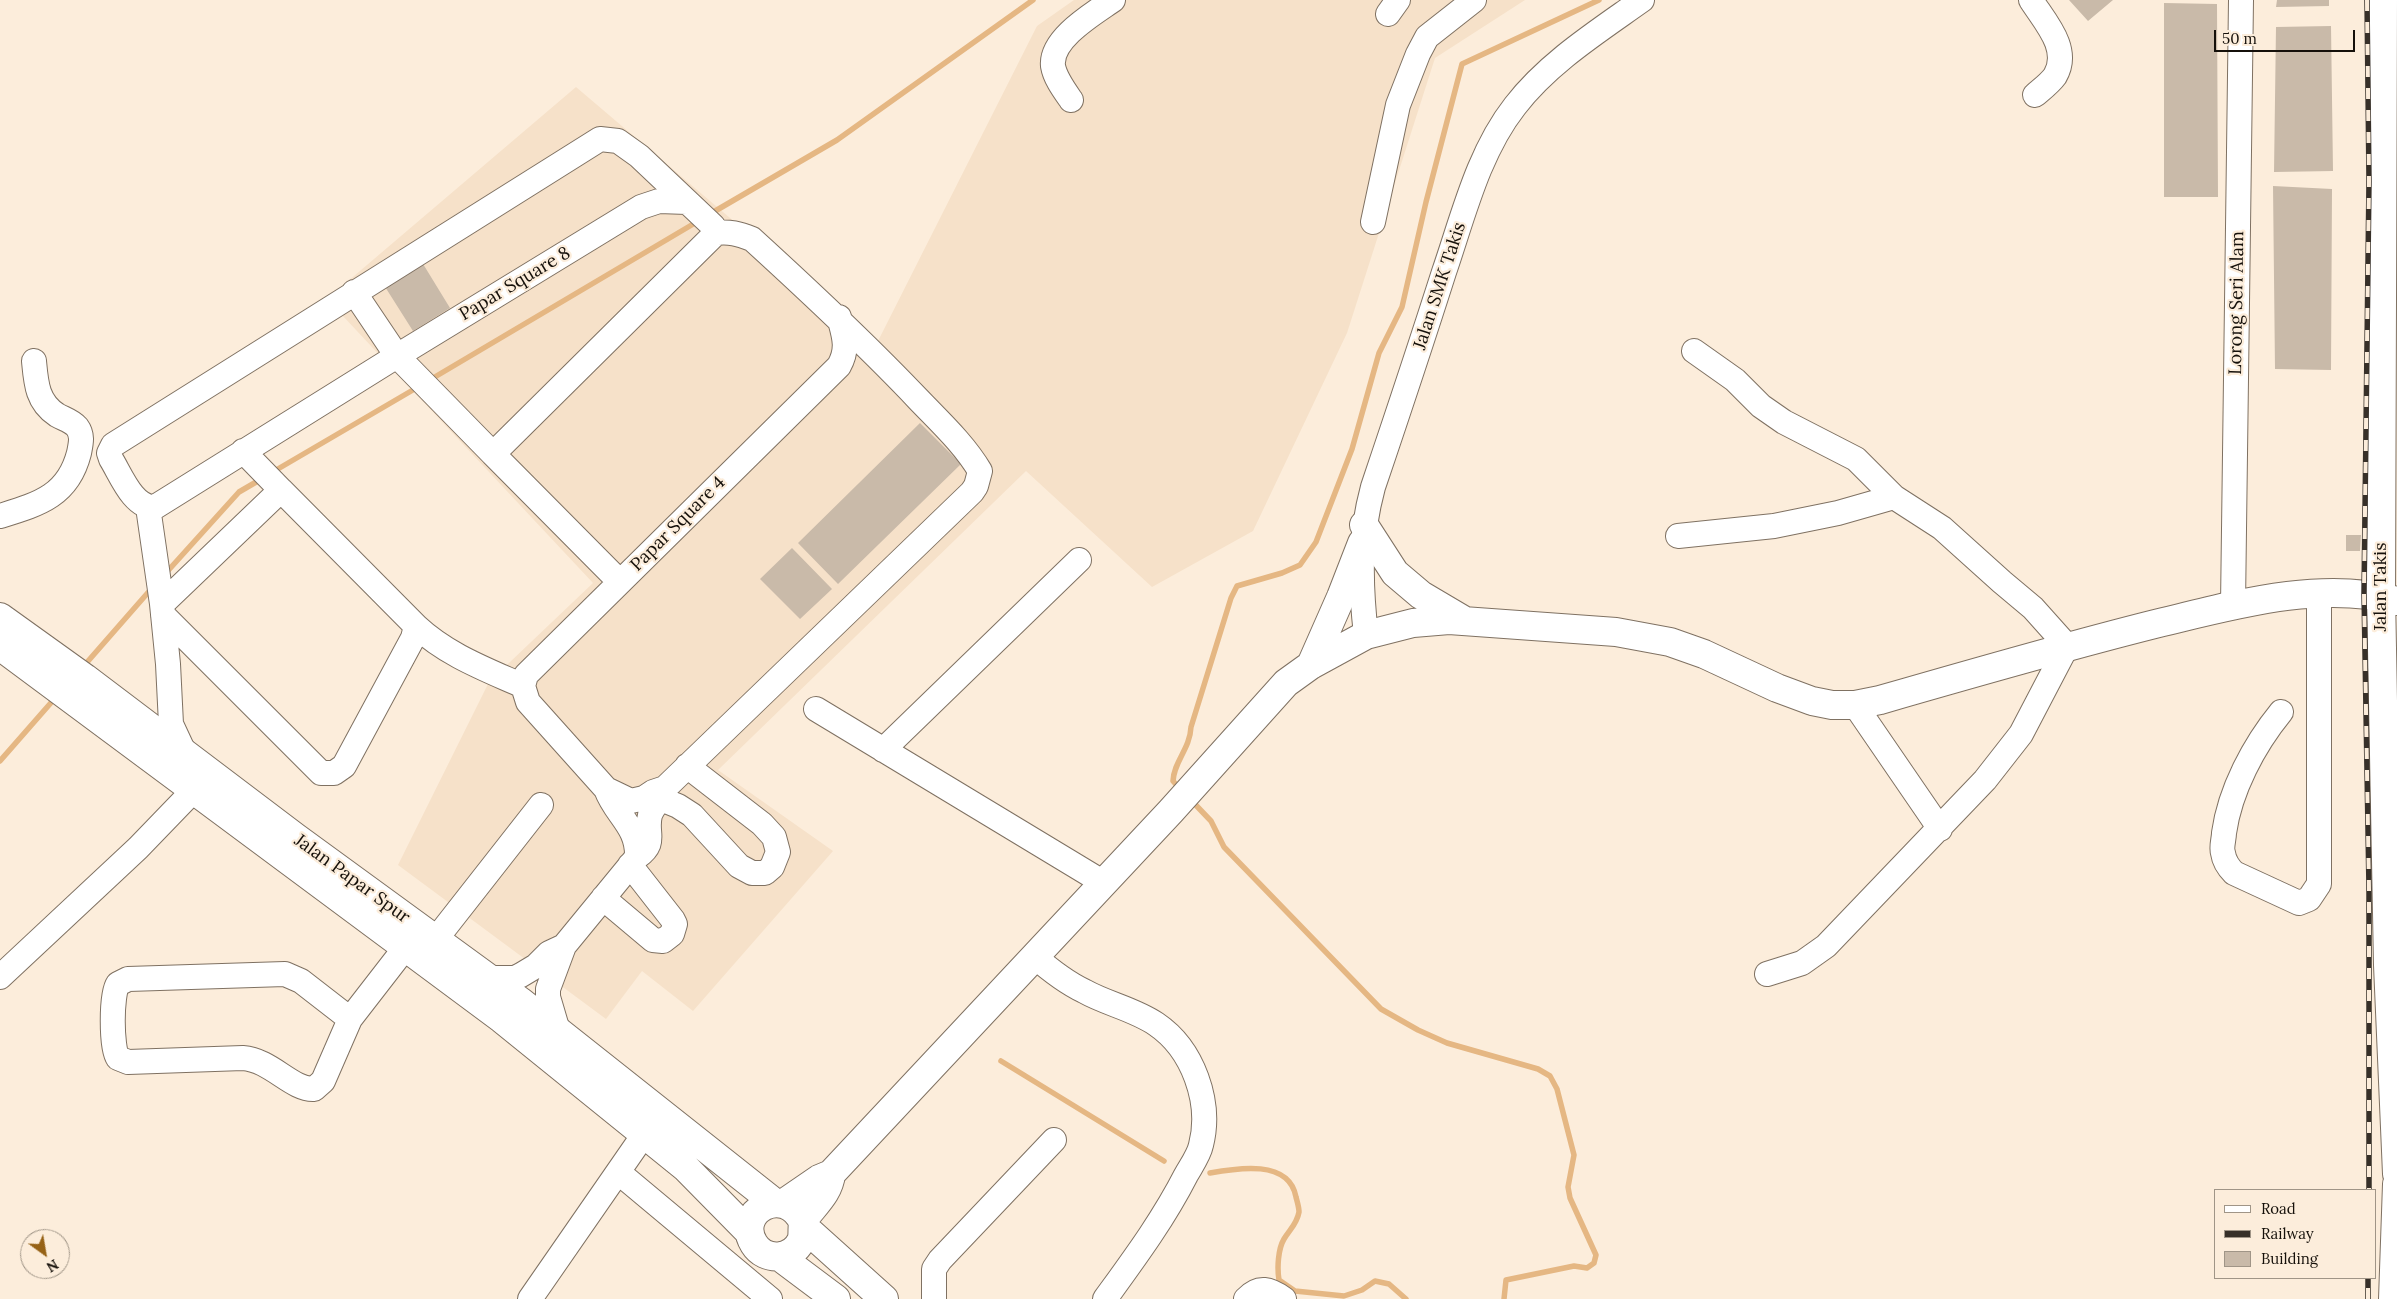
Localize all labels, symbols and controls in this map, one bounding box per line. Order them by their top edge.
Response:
scale bar [2217,20,2358,52]
text: 50 m [2222,29,2257,48]
street label: Jalan SMK Takis [1409,220,1471,352]
street label: Lorong Seri Alam [2225,231,2249,375]
street label: Papar Square 8 [456,242,574,326]
street label: Papar Square 4 [626,472,730,576]
street label: Jalan Takis [2370,542,2392,632]
street label: Jalan Papar Spur [290,830,414,928]
legend [2214,1189,2377,1279]
text: Road [2261,1199,2296,1218]
text: Railway [2261,1224,2314,1243]
north arrow [20,1229,70,1279]
text: Building [2261,1249,2318,1268]
text: N [43,1255,62,1276]

